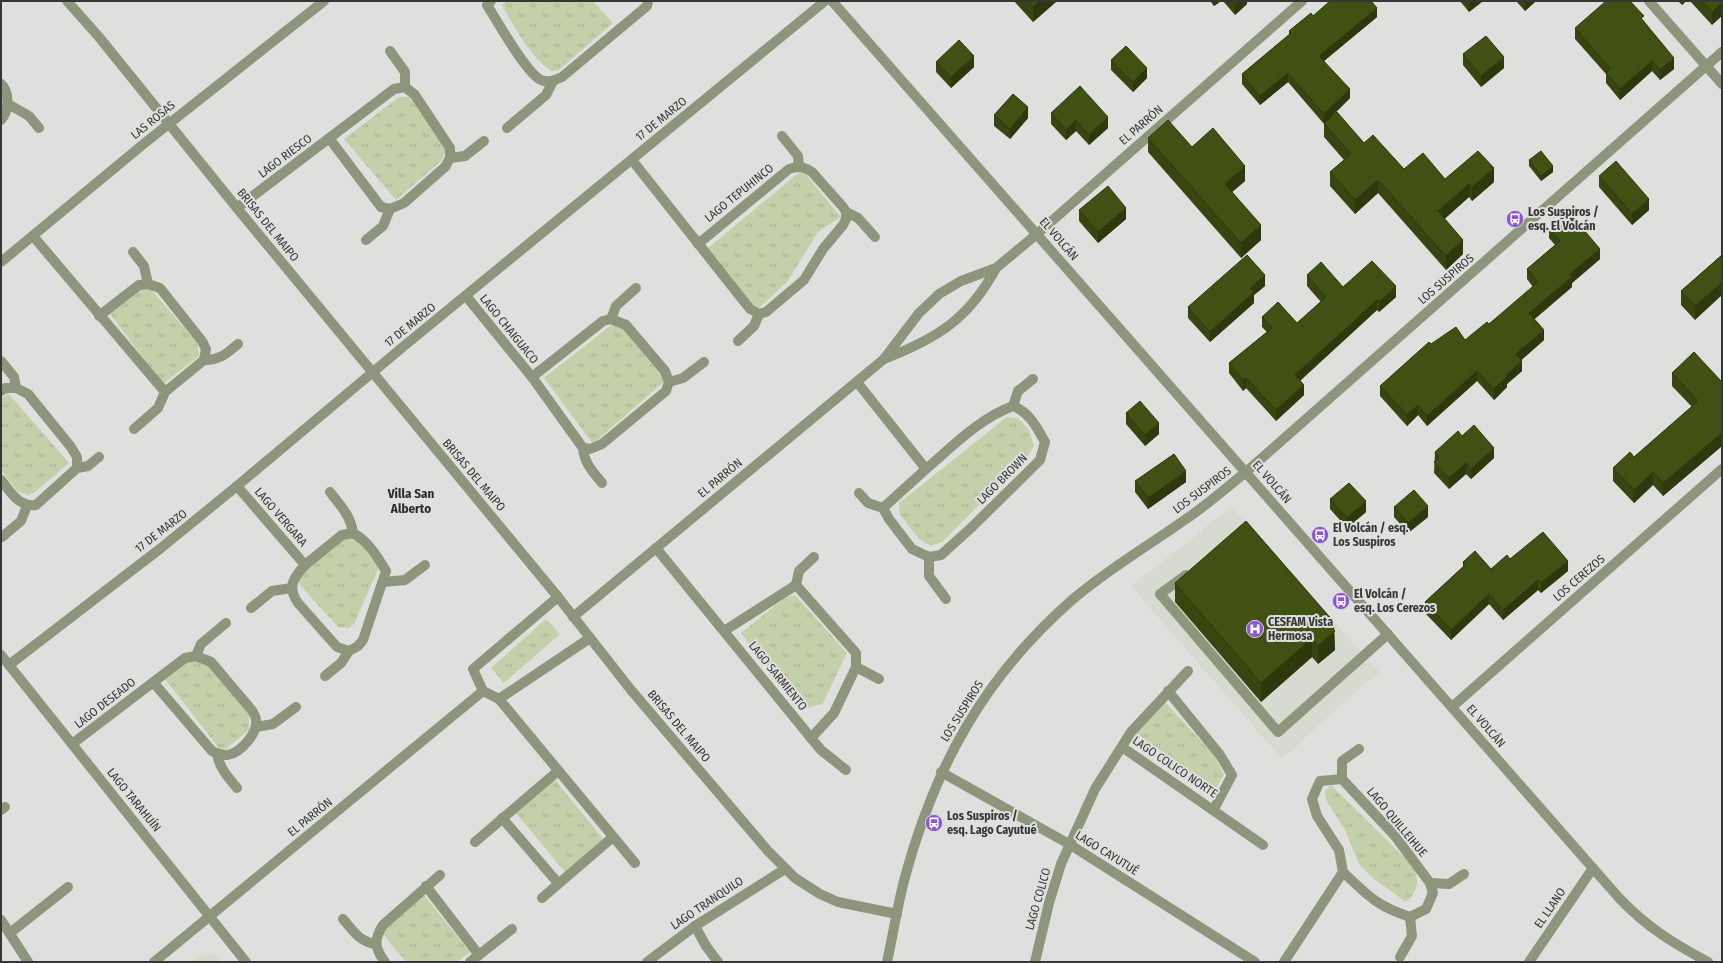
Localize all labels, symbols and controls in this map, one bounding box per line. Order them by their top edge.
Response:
street label: 17 DE MARZO [633,94,689,144]
street label: LAS ROSAS [128,98,178,142]
street label: EL PARRÓN [1116,101,1166,148]
street label: LAGO RIESCO [256,131,314,181]
street label: LAGO TEPUHINCO [702,161,776,225]
street label: BRISAS DEL MAIPO [234,186,302,264]
place label: Los Suspiros / esq. El Volcán [1528,205,1599,233]
bus stop icon: Los Suspiros / esq. El Volcán [1505,209,1525,229]
street label: EL VOLCÁN [1037,214,1082,263]
street label: LOS SUSPIROS [1415,251,1477,307]
street label: LAGO CHAIGUACO [477,292,541,366]
street label: 17 DE MARZO [382,300,438,350]
street label: BRISAS DEL MAIPO [440,436,508,514]
street label: LAGO BROWN [974,451,1030,507]
street label: EL PARRÓN [694,455,745,501]
street label: EL VOLCÁN [1250,457,1295,506]
street label: LOS SUSPIROS [1170,464,1234,516]
street label: LAGO VERGARA [252,485,311,550]
district label: Villa San Alberto [387,486,434,516]
street label: 17 DE MARZO [132,506,190,556]
place label: El Volcán / esq. Los Suspiros [1333,521,1409,549]
bus stop icon: El Volcán / esq. Los Suspiros [1310,525,1330,545]
street label: LOS CEREZOS [1550,552,1608,604]
place label: El Volcán / esq. Los Cerezos [1354,587,1436,615]
bus stop icon: El Volcán / esq. Los Cerezos [1331,591,1351,611]
place label: CESFAM Vista Hermosa [1268,615,1333,643]
hospital icon: CESFAM Vista Hermosa [1245,619,1265,639]
street label: LAGO SARMIENTO [746,639,810,713]
street label: LAGO DESEADO [72,675,138,731]
street label: LOS SUSPIROS [938,678,986,744]
street label: BRISAS DEL MAIPO [645,687,713,765]
street label: EL VOLCÁN [1464,701,1509,750]
street label: LAGO COLICO NORTE [1130,733,1220,801]
street label: LAGO TARAHUÍN [104,765,165,835]
street label: LAGO QUILLEIHUE [1364,785,1430,860]
street label: EL PARRÓN [284,794,335,839]
place label: Los Suspiros / esq. Lago Cayutué [947,809,1037,837]
bus stop icon: Los Suspiros / esq. Lago Cayutué [924,813,944,833]
street label: LAGO CAYUTUÉ [1073,827,1142,878]
street label: LAGO COLICO [1022,866,1054,932]
street label: LAGO TRANQUILO [668,874,746,932]
street label: EL LLANO [1531,885,1569,931]

